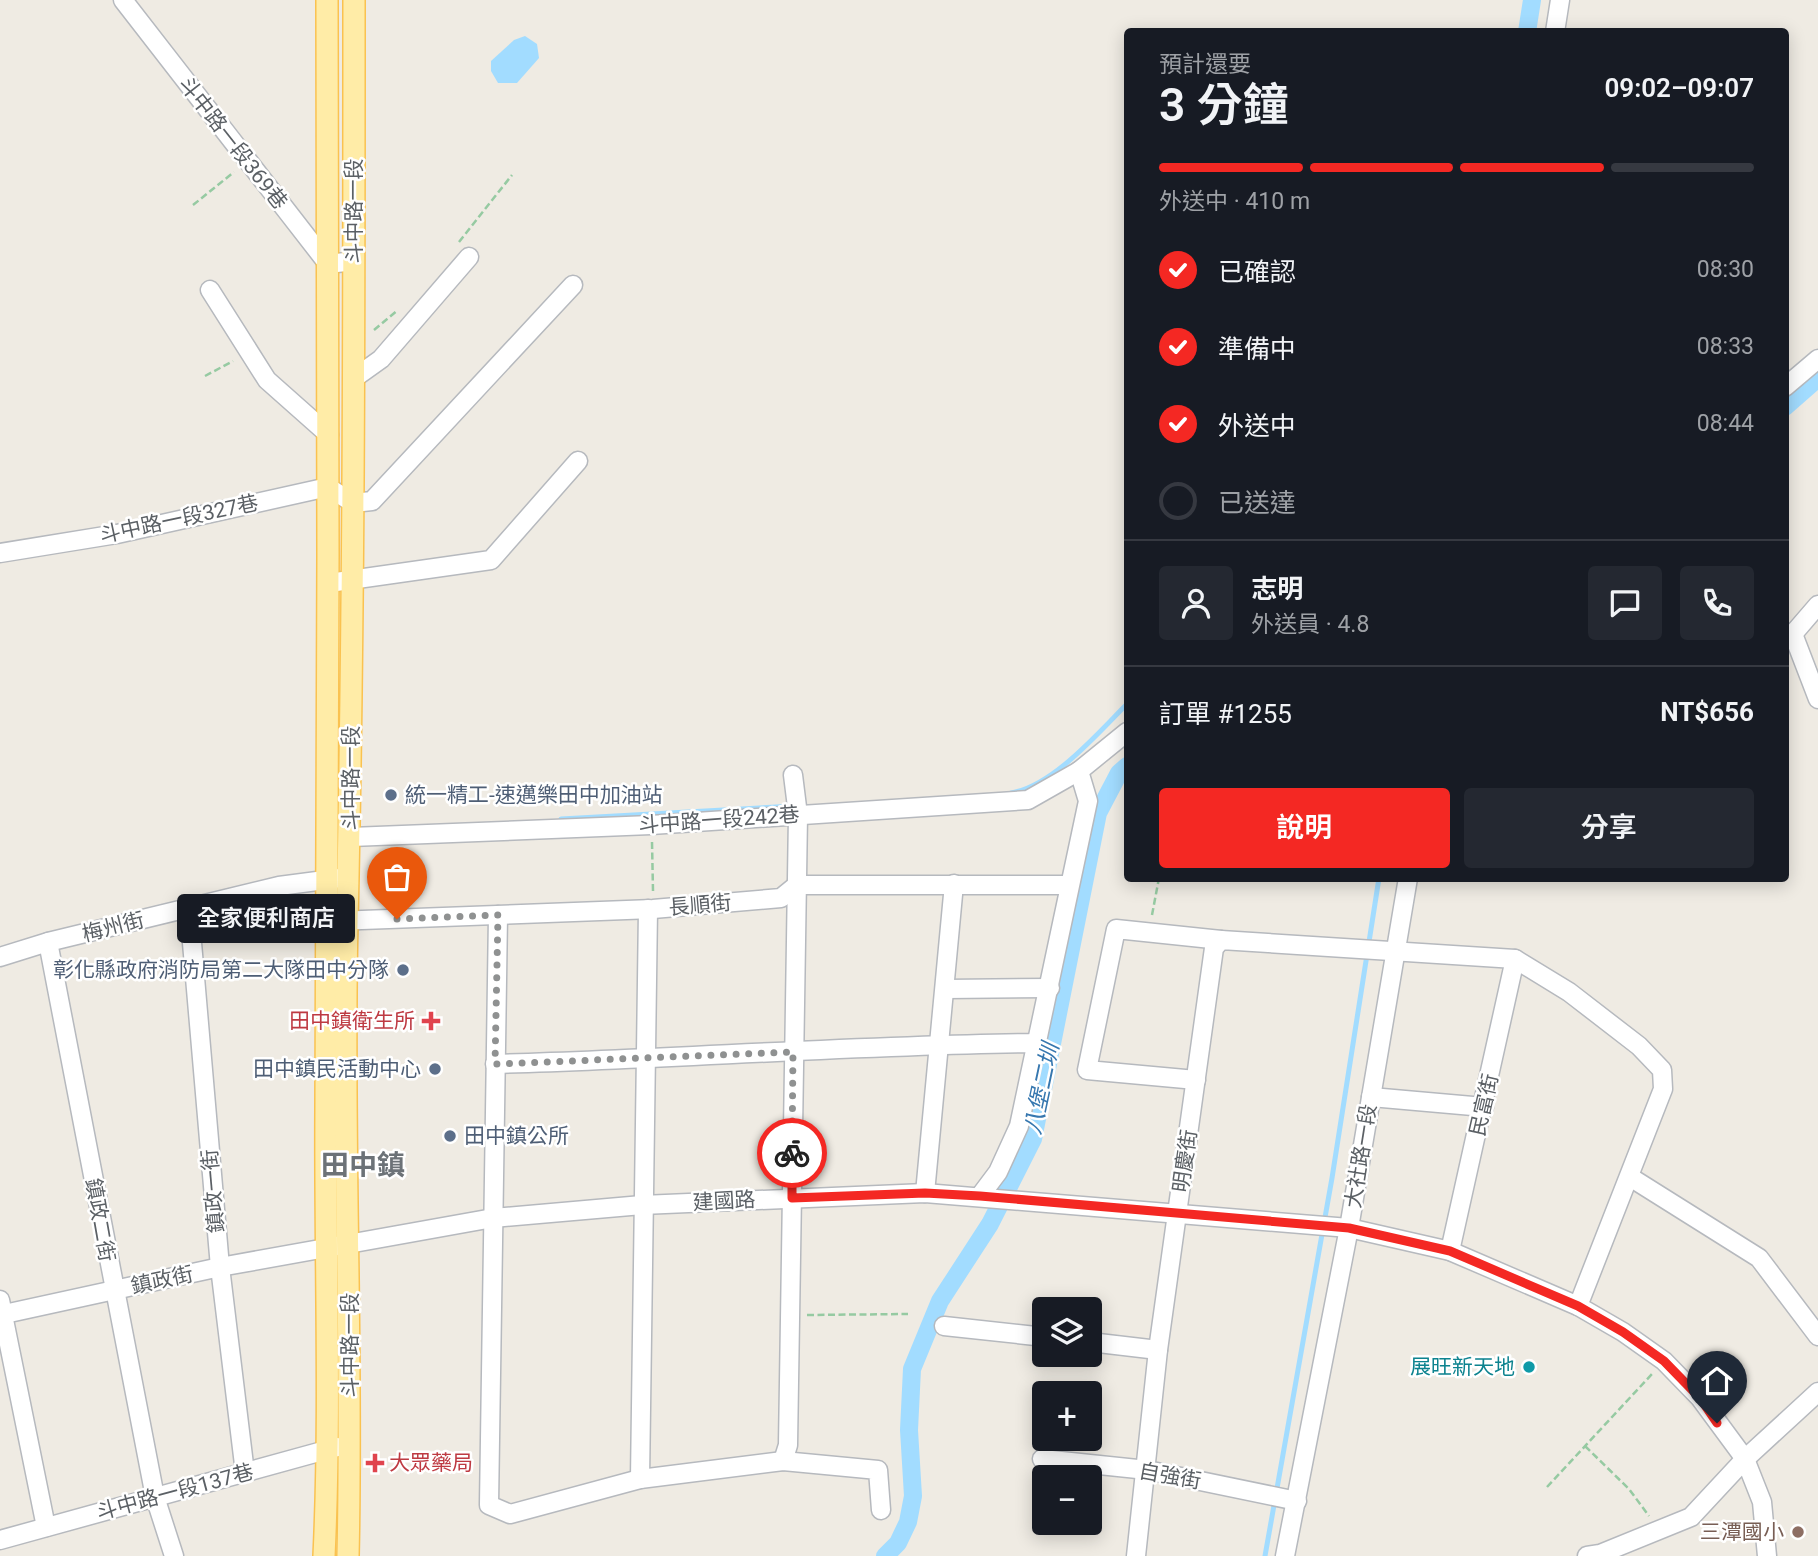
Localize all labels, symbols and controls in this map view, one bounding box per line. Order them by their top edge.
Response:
text: 預計還要 [1159,51,1251,78]
street label: 斗中路一段369巷 [174,72,292,214]
text: 09:02–09:07 [1604,73,1754,103]
text: 3 分鐘 [1159,78,1289,132]
street label: 斗中路一段 [342,159,366,264]
text: 外送中 · 410 m [1159,188,1310,215]
icon: check [1159,251,1197,289]
text: 08:30 [1697,256,1754,283]
text: 已確認 [1218,257,1296,287]
icon: check [1159,328,1197,366]
text: 08:33 [1697,333,1754,360]
text: 準備中 [1218,334,1296,364]
icon: check [1159,405,1197,443]
text: 08:44 [1697,410,1754,437]
text: 外送中 [1218,411,1296,441]
text: 已送達 [1218,488,1296,518]
street label: 斗中路一段327巷 [98,490,260,548]
button: person [1159,566,1233,640]
button: chat [1588,566,1662,640]
button: phone [1680,566,1754,640]
text: 志明 [1251,574,1303,604]
text: 外送員 · 4.8 [1251,611,1369,638]
text: NT$656 [1660,697,1754,727]
text: 訂單 #1255 [1159,699,1292,729]
street label: 斗中路一段 [339,726,363,831]
place label: 統一精工-速邁樂田中加油站 [405,783,663,807]
marker: 統一精工-速邁樂田中加油站 [383,787,399,803]
button: 說明 [1159,788,1450,868]
button: 分享 [1464,788,1754,868]
street label: 斗中路一段242巷 [638,802,800,838]
pin [367,847,427,919]
icon: bag [378,858,416,896]
street label: 長順街 [668,890,732,920]
callout: 全家便利商店 [176,894,355,944]
text: 全家便利商店 [197,905,335,932]
street label: 梅州街 [80,908,146,946]
place label: 彰化縣政府消防局第二大隊田中分隊 [53,958,389,982]
marker: 彰化縣政府消防局第二大隊田中分隊 [395,962,411,978]
place label: 田中鎮衛生所 [289,1009,415,1033]
marker: 田中鎮衛生所 [421,1011,441,1031]
water label: 八堡二圳 [1019,1038,1065,1137]
place label: 田中鎮民活動中心 [253,1057,421,1081]
marker: 田中鎮民活動中心 [427,1061,443,1077]
street label: 民富街 [1465,1072,1503,1138]
street label: 大社路一段 [1341,1102,1381,1210]
courier [757,1118,827,1188]
place label: 田中鎮公所 [464,1124,569,1148]
marker: 田中鎮公所 [442,1128,458,1144]
street label: 明慶街 [1169,1128,1201,1194]
icon: bike [773,1134,811,1172]
street label: 鎮政一街 [197,1148,229,1234]
district label: 田中鎮 [321,1149,405,1182]
street label: 鎮政二街 [81,1177,119,1263]
street label: 建國路 [692,1187,756,1215]
street label: 鎮政街 [129,1262,195,1298]
street label: 斗中路一段 [338,1293,362,1398]
map controls [1032,1297,1102,1535]
button: layers [1032,1297,1102,1367]
pin [1687,1351,1747,1423]
place label: 展旺新天地 [1410,1355,1515,1379]
marker: 展旺新天地 [1521,1359,1537,1375]
icon: home [1698,1362,1736,1400]
button: + [1032,1381,1102,1451]
place label: 大眾藥局 [389,1451,473,1475]
marker: 大眾藥局 [367,1455,383,1471]
street label: 自強街 [1137,1459,1203,1493]
street label: 斗中路一段137巷 [94,1460,256,1524]
button: − [1032,1465,1102,1535]
place label: 三潭國小 [1700,1520,1784,1544]
marker: 三潭國小 [1790,1524,1806,1540]

